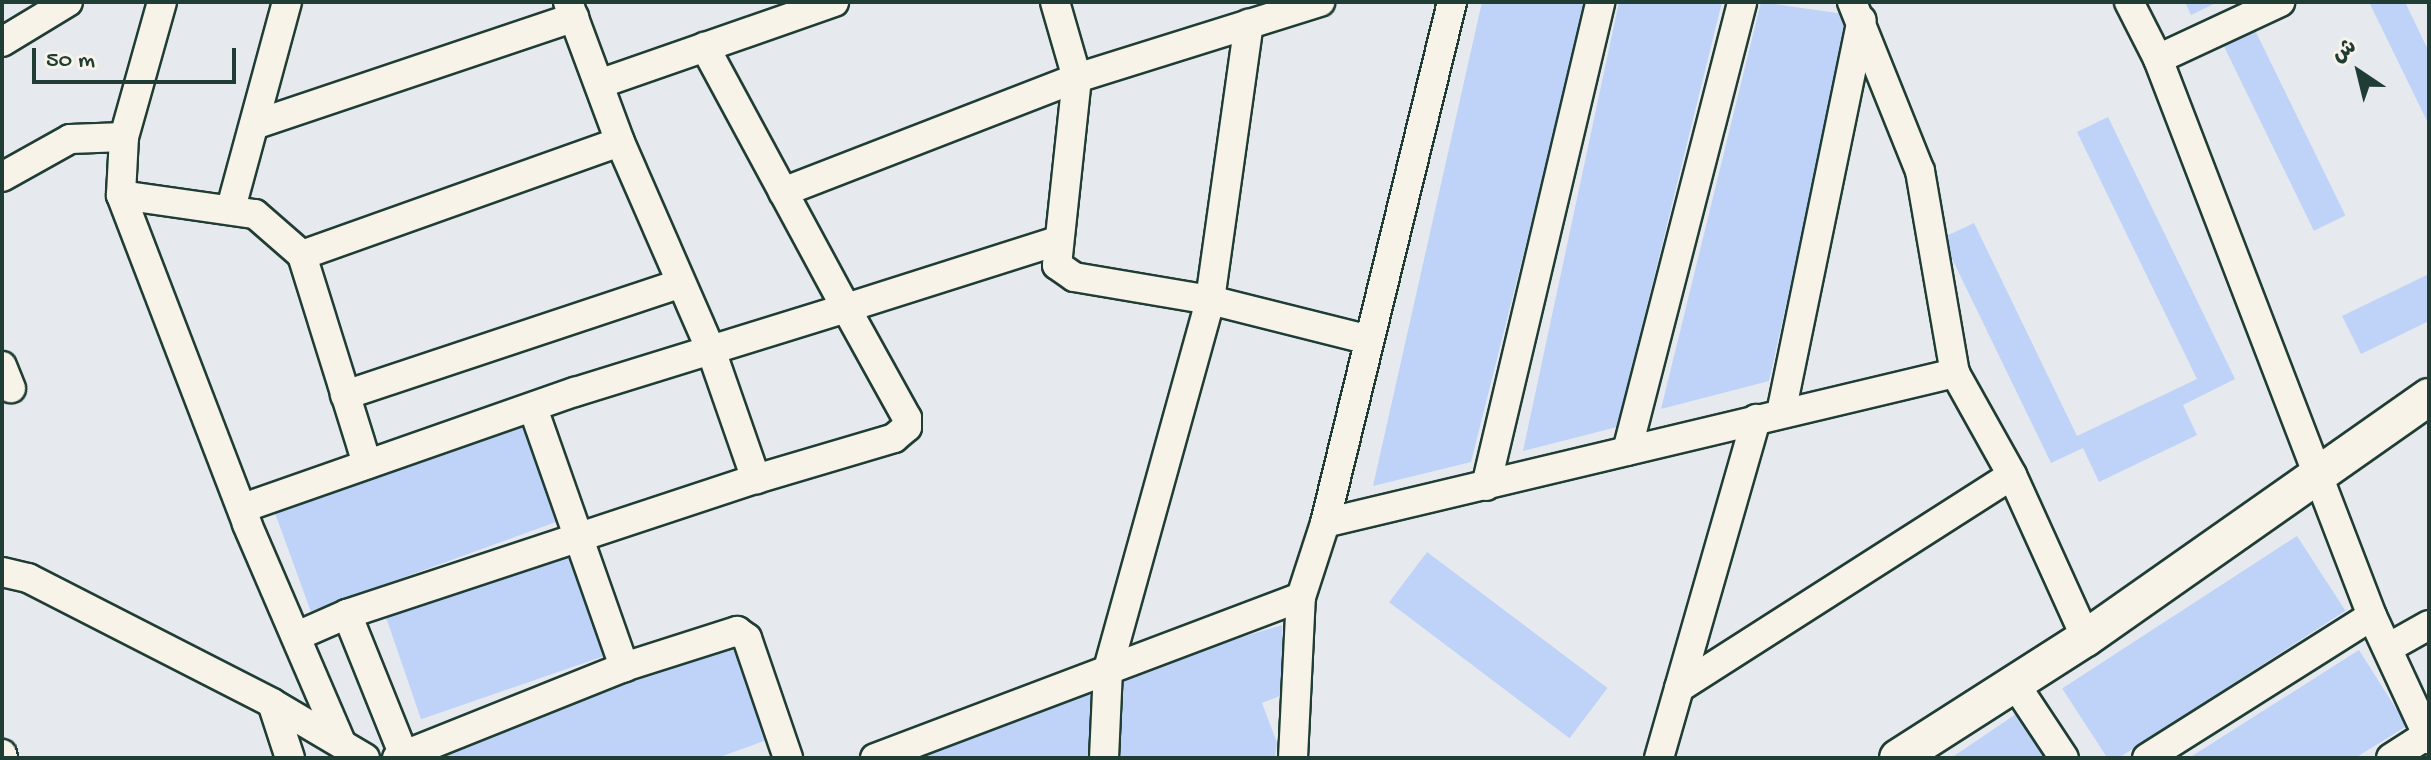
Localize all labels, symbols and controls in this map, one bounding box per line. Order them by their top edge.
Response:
scale bar [36,32,240,82]
north arrow [2319,32,2399,112]
text: ش [2328,35,2363,70]
text: 50 m [46,47,95,76]

